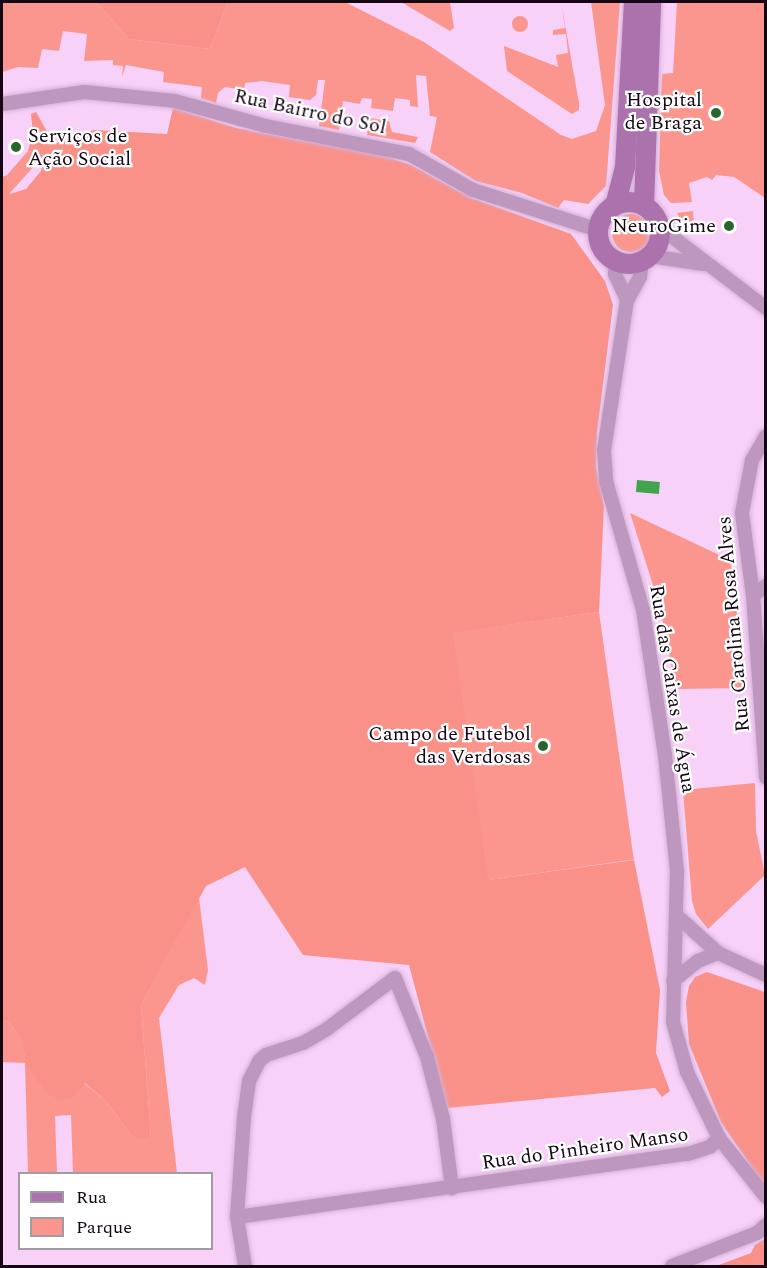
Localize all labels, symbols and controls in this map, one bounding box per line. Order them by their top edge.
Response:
street label: Rua Bairro do Sol [232,84,388,140]
place label: Hospital de Braga [625,89,702,136]
marker: Hospital de Braga [707,104,725,122]
place label: Serviços de Ação Social [28,124,131,171]
marker: Serviços de Ação Social [9,140,23,154]
place label: NeuroGime [612,214,716,238]
marker: NeuroGime [720,217,738,235]
street label: Rua Carolina Rosa Alves [713,515,755,733]
street label: Rua das Caixas de Água [644,583,700,795]
place label: Campo de Futebol das Verdosas [368,722,531,769]
marker: Campo de Futebol das Verdosas [536,739,550,753]
street label: Rua do Pinheiro Manso [480,1123,690,1175]
legend [18,1172,213,1250]
text: Rua [76,1184,107,1211]
text: Parque [76,1214,132,1241]

